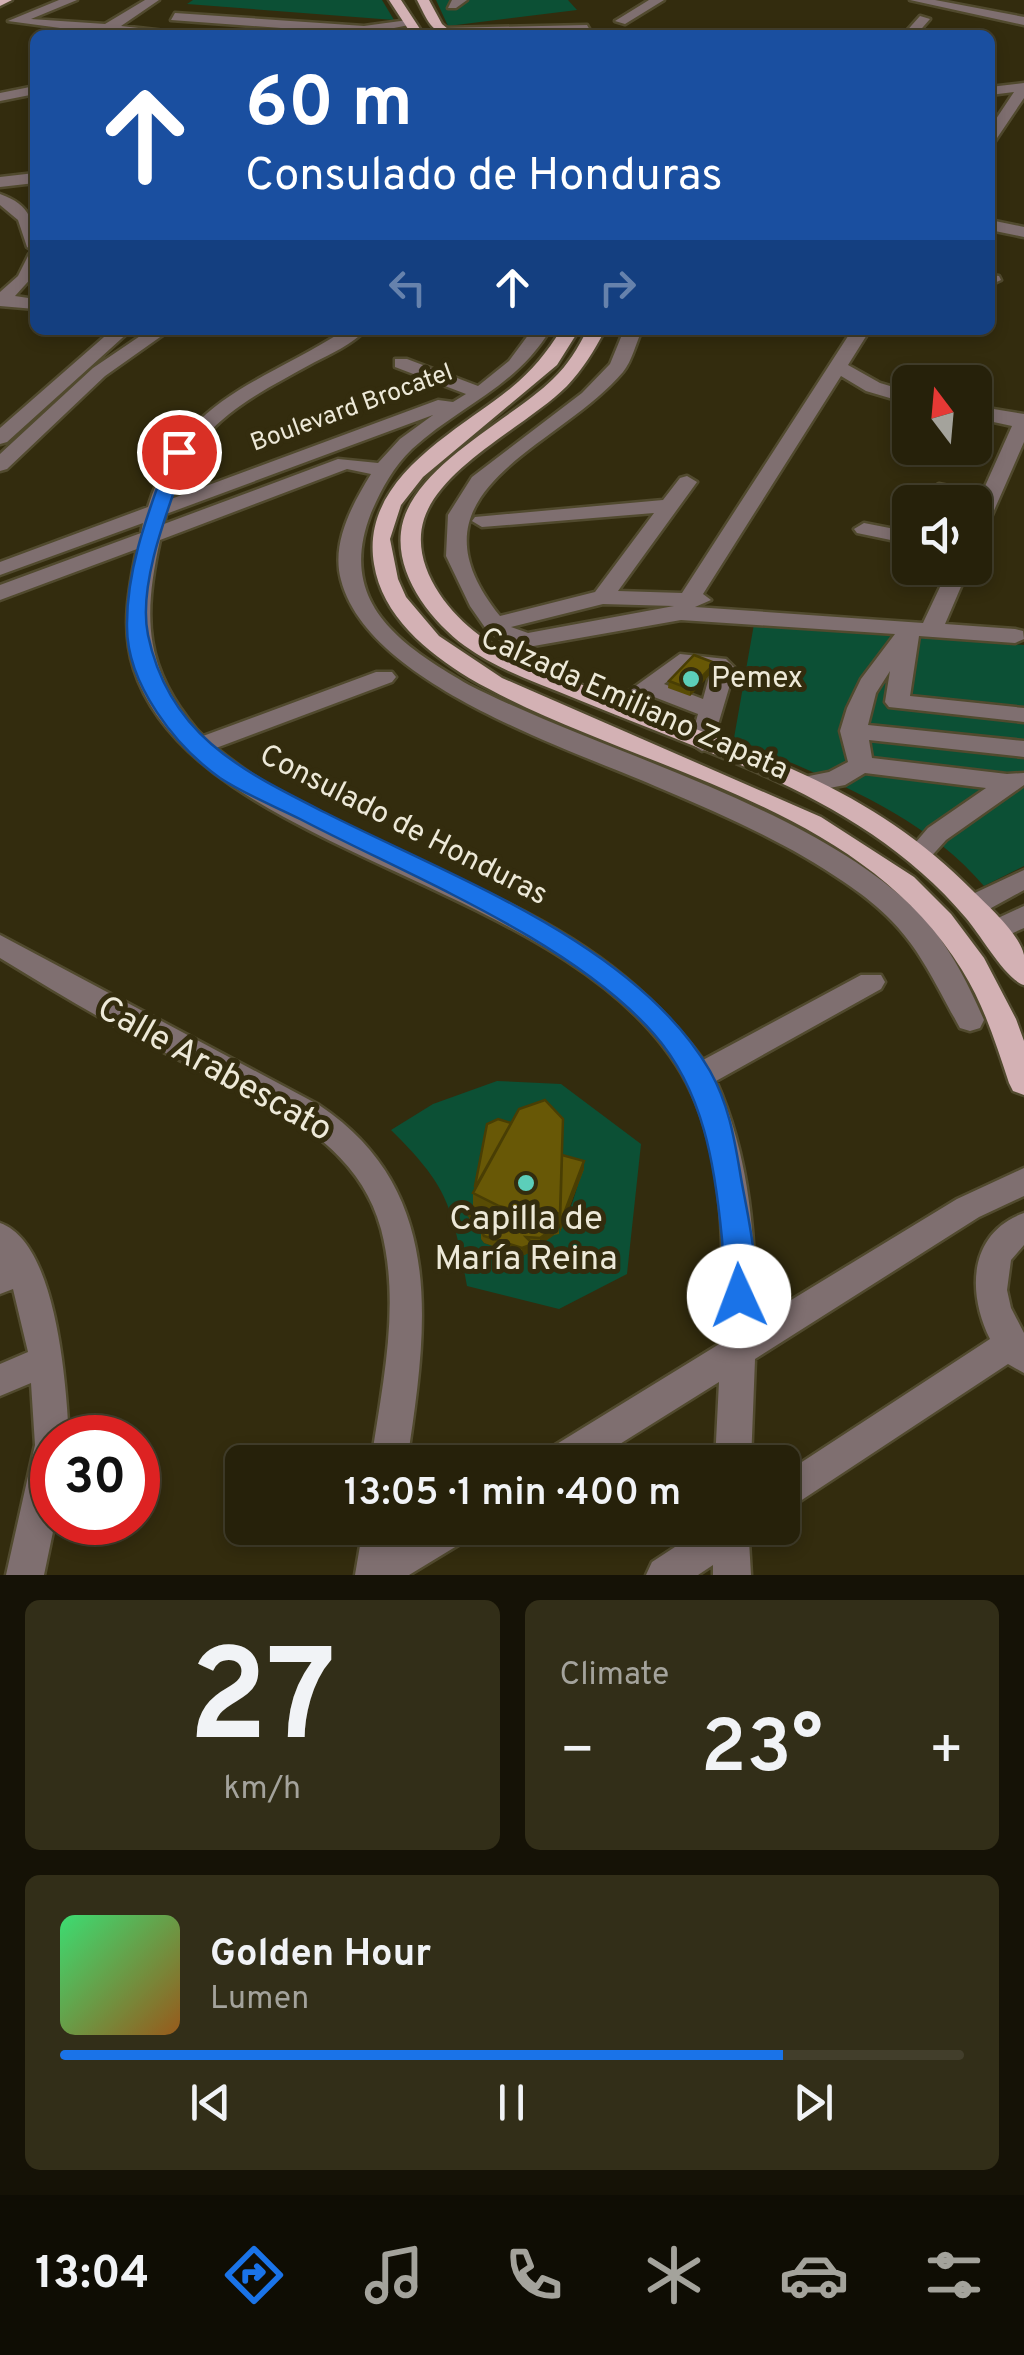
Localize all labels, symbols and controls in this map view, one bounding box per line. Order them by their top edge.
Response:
text: 60 m [245,62,413,151]
icon: ahead [80,70,210,200]
text: Consulado de Honduras [245,149,723,206]
icon: left [380,260,435,315]
icon: ahead [485,260,540,315]
icon: right [590,260,645,315]
street label: Boulevard Brocatel [246,358,458,460]
north arrow [892,365,992,465]
map controls [892,365,992,585]
pin [137,410,222,495]
icon: arrive [152,425,207,480]
button: sound [892,485,992,585]
street label: Calzada Emiliano Zapata [474,620,794,790]
place label: Pemex [711,661,803,698]
marker: Pemex [680,668,702,690]
street label: Consulado de Honduras [253,737,553,915]
street label: Calle Arabescato [89,987,339,1153]
marker: Capilla de María Reina [515,1172,537,1194]
place label: Capilla de María Reina [434,1198,618,1282]
position arrow [687,1244,791,1348]
speed limit sign: 30 [30,1415,160,1545]
text: 13:05 · 1 min · 400 m [344,1470,681,1519]
text: 27 [188,1622,336,1787]
text: Climate [560,1656,669,1696]
text: 23° [701,1704,823,1799]
text: − [560,1718,595,1788]
text: + [929,1718,964,1788]
text: km/h [223,1770,301,1810]
text: Golden Hour [210,1931,431,1980]
text: Lumen [210,1980,309,2020]
icon: previous [183,2075,238,2130]
icon: pause [484,2075,539,2130]
icon: next [786,2075,841,2130]
icon: directions [219,2240,289,2310]
icon: music [359,2240,429,2310]
icon: phone [499,2240,569,2310]
icon: climate [639,2240,709,2310]
icon: car [779,2240,849,2310]
icon: filters [919,2240,989,2310]
text: 13:04 [35,2247,149,2304]

